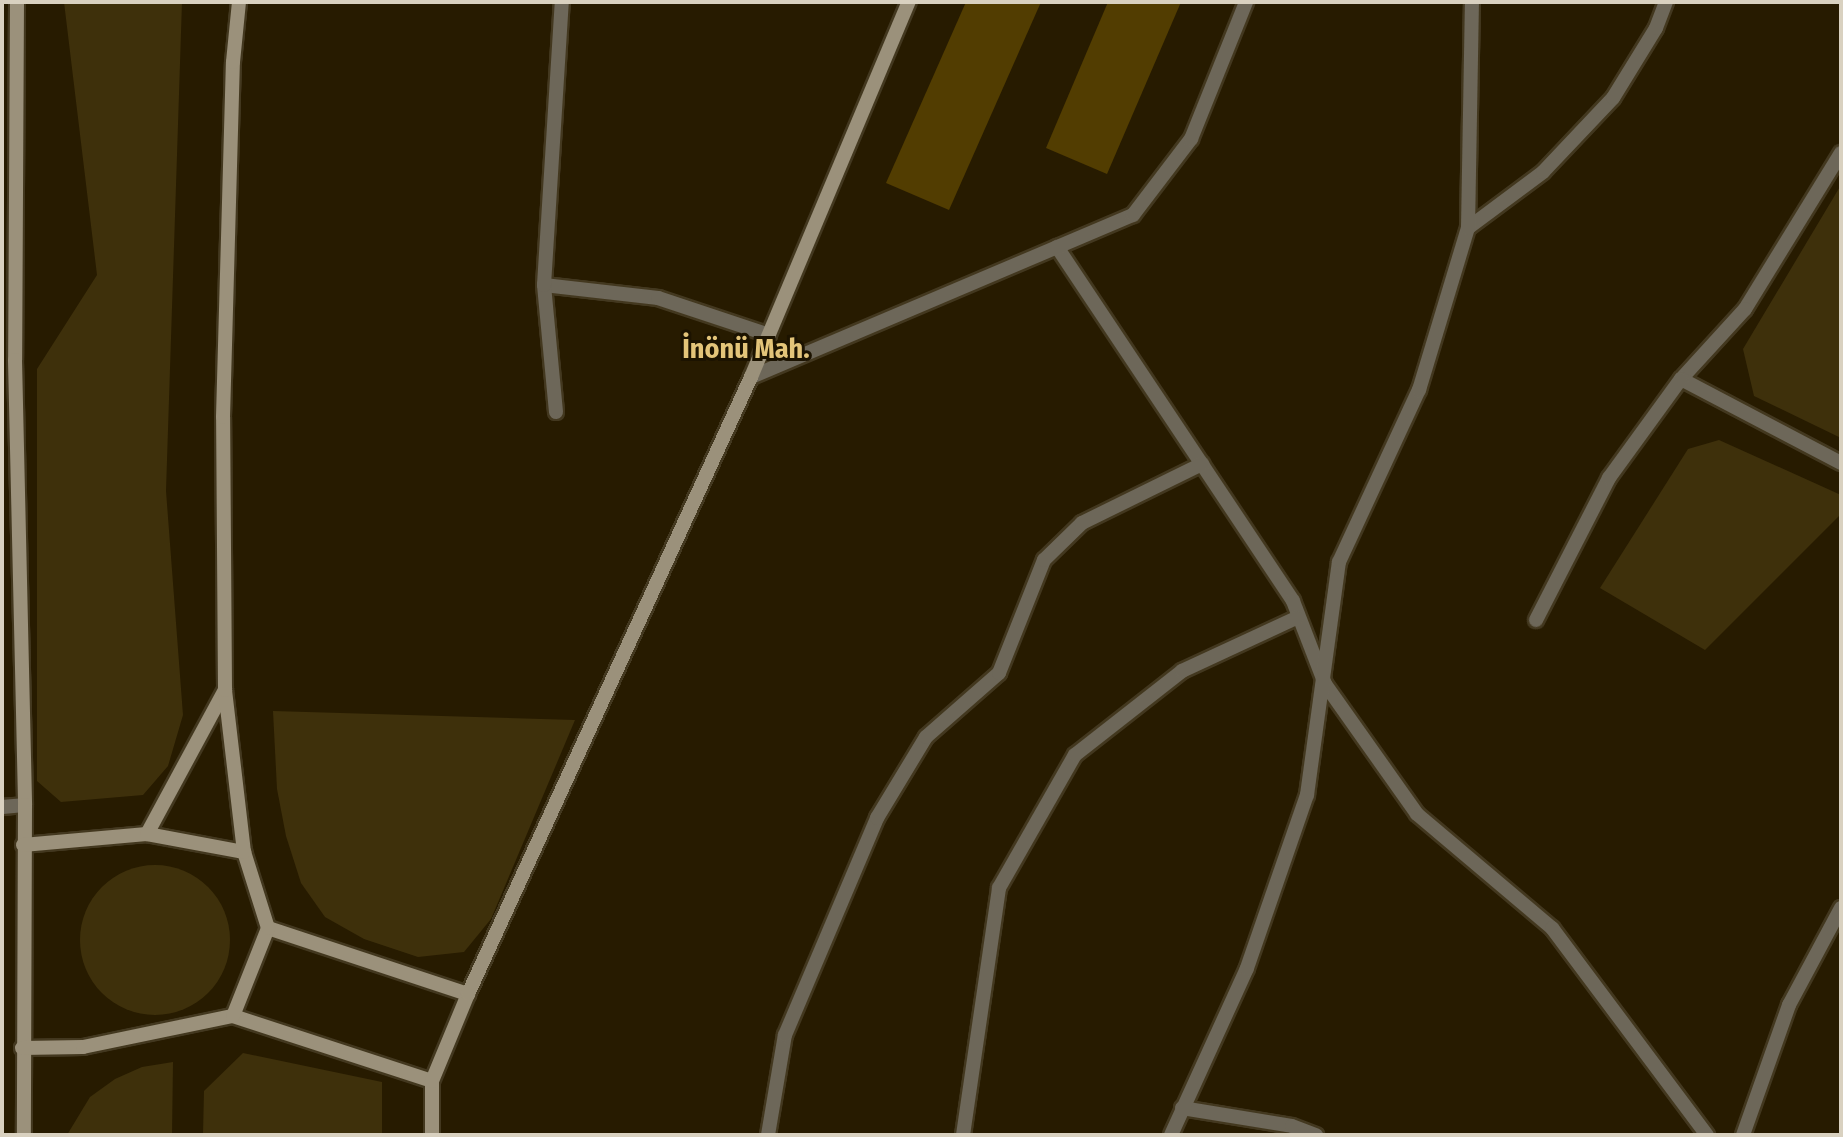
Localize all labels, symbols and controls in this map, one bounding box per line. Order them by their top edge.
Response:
district label: İnönü Mah. [682,332,810,366]

